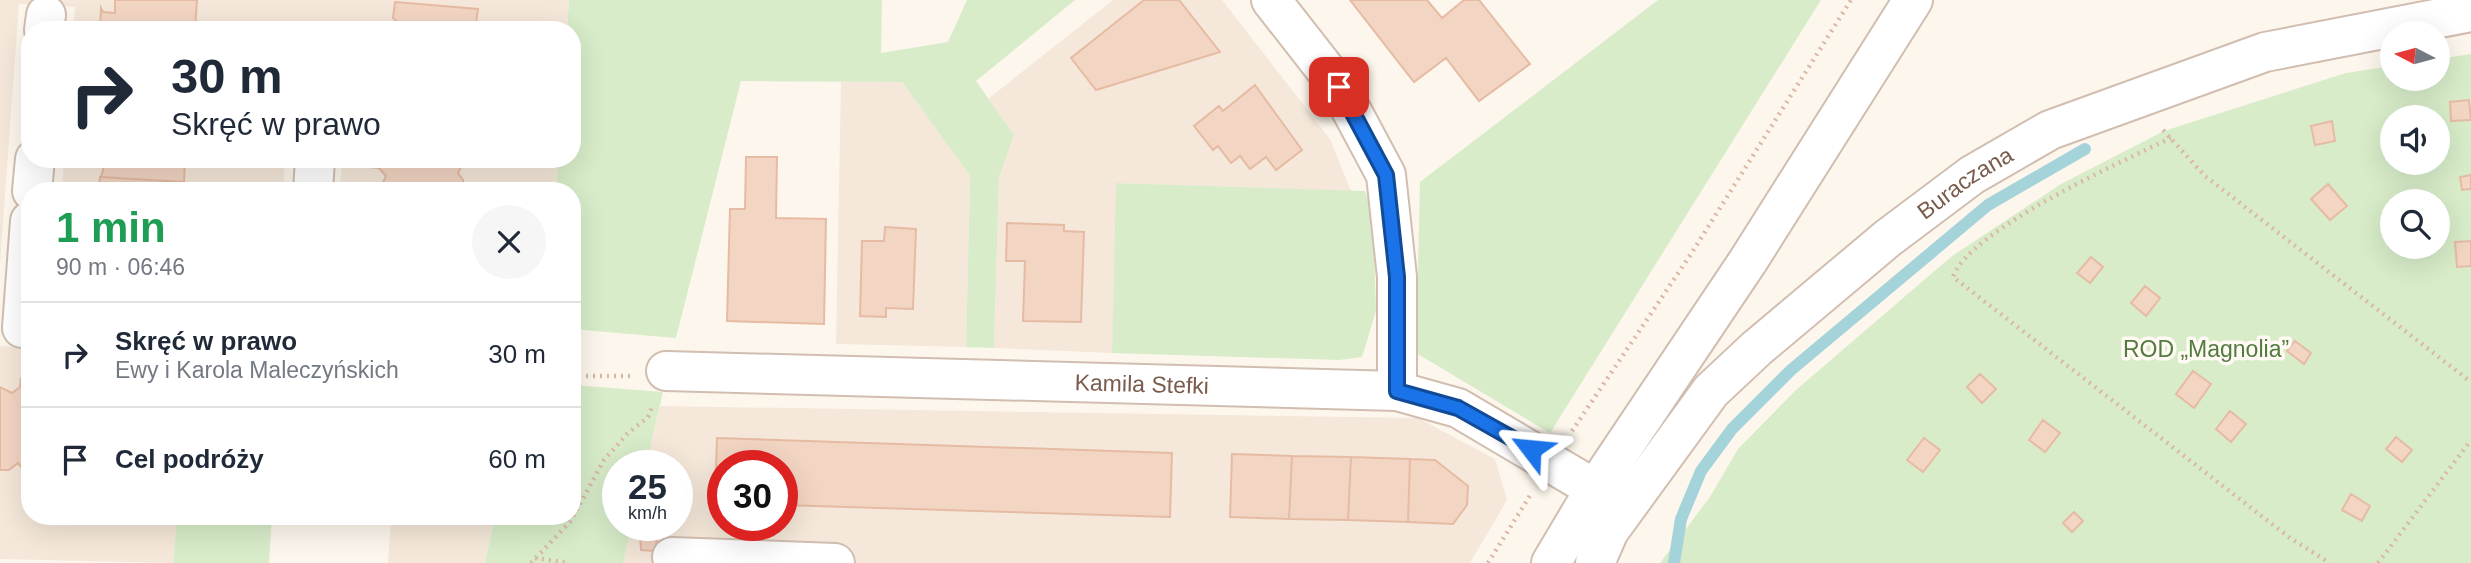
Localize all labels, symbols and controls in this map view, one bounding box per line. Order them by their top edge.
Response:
north arrow [2380,21,2450,91]
map controls [2380,21,2450,259]
icon: right [56,49,147,140]
text: 30 m [171,49,283,103]
pin [1309,57,1369,117]
icon: arrive [1320,68,1358,106]
button: sound [2380,105,2450,175]
text: Skręć w prawo [171,106,381,142]
street label: Buraczana [1912,141,2018,225]
button: search [2380,189,2450,259]
text: 1 min [56,204,166,251]
button: close [472,205,546,279]
text: 90 m · 06:46 [56,254,185,280]
text: Skręć w prawo [115,326,297,356]
icon: right [56,336,94,374]
park label: ROD „Magnolia” [2123,336,2289,362]
text: 30 m [488,339,546,369]
text: Ewy i Karola Maleczyńskich [115,357,399,383]
street label: Kamila Stefki [1074,369,1209,399]
position arrow [1494,412,1568,486]
icon: arrive [56,441,94,479]
text: Cel podróży [115,444,264,474]
text: 60 m [488,444,546,474]
speed limit sign: 30 [707,450,798,541]
text: 25 [628,467,667,506]
text: km/h [628,503,667,523]

